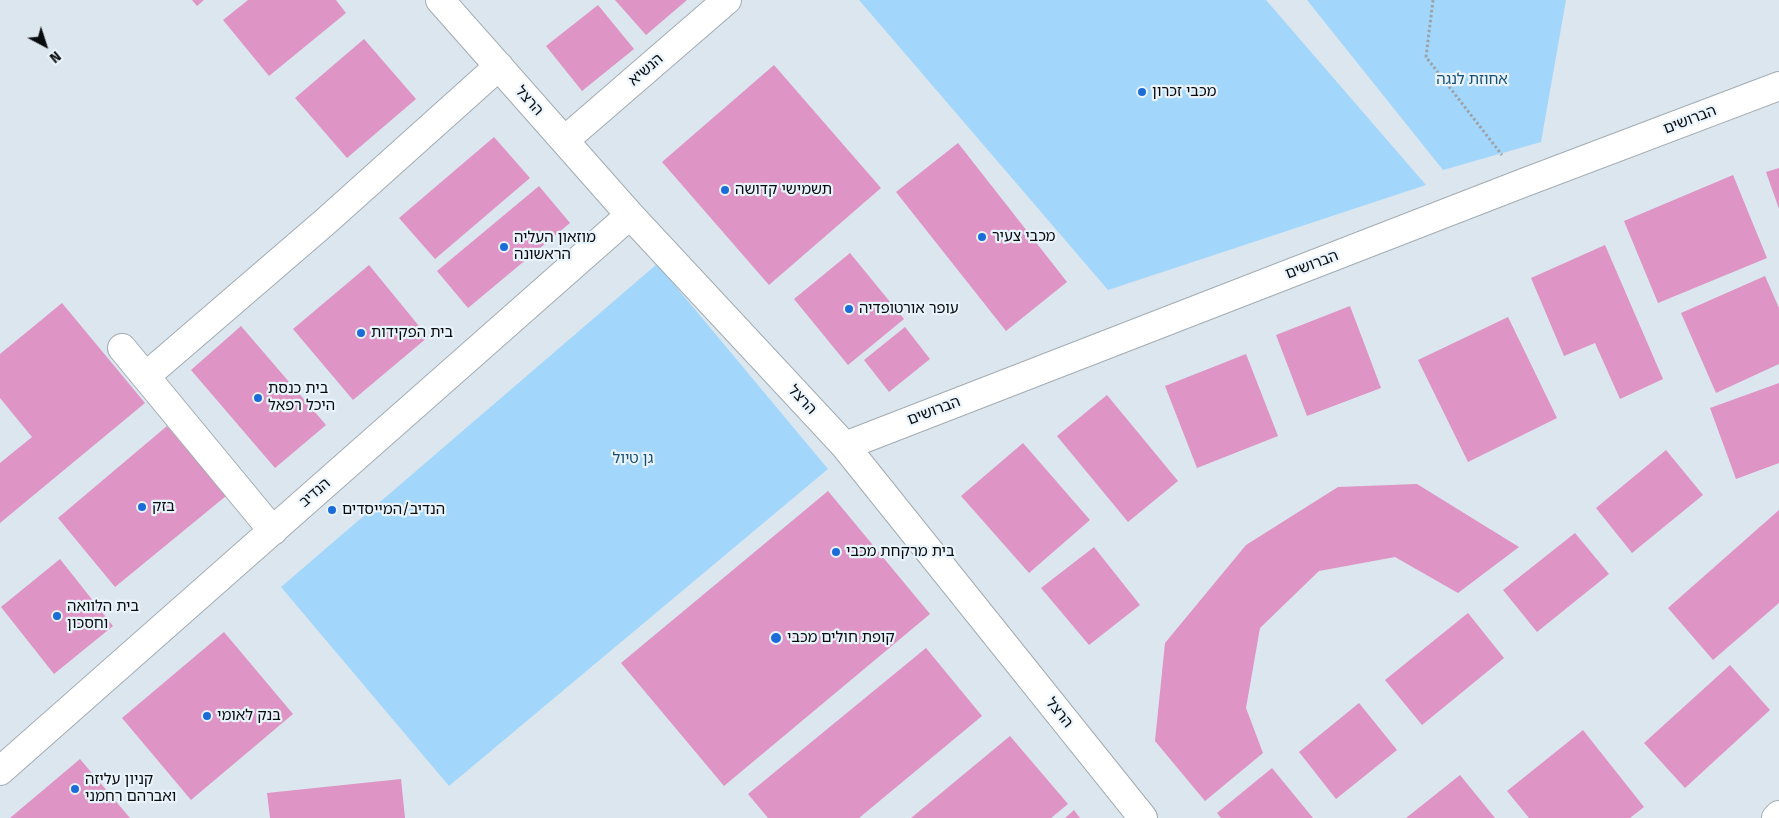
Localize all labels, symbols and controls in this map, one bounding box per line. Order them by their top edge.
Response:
north arrow [20,20,70,70]
text: N [46,47,64,66]
street label: הנשיא [625,50,667,90]
park label: אחוזת לנגה [1436,71,1508,89]
street label: הרצל [511,83,547,119]
place label: מכבי זכרון [1152,83,1216,101]
marker: מכבי זכרון [1136,86,1148,98]
street label: הברושים [1661,102,1719,138]
place label: תשמישי קדושה [735,181,832,199]
marker: תשמישי קדושה [719,184,731,196]
place label: מכבי צעיר [992,228,1056,246]
place label: מוזאון העליה הראשונה [514,229,596,264]
marker: מכבי צעיר [976,231,988,243]
marker: מוזאון העליה הראשונה [498,241,510,253]
street label: הברושים [1283,247,1341,283]
place label: עופר אורטופדיה [859,300,959,318]
marker: עופר אורטופדיה [843,303,855,315]
place label: בית הפקידות [371,324,453,342]
marker: בית הפקידות [355,327,367,339]
place label: בית כנסת היכל רפאל [268,380,335,415]
street label: הרצל [784,382,820,418]
marker: בית כנסת היכל רפאל [252,392,264,404]
street label: הברושים [905,393,963,429]
park label: גן טיול [613,450,653,468]
street label: הנדיב [296,475,334,511]
place label: בזק [152,498,175,516]
marker: בזק [136,501,148,513]
place label: הנדיב/המייסדים [342,501,445,519]
marker: הנדיב/המייסדים [326,504,338,516]
place label: בית מרקחת מכבי [846,543,955,561]
marker: בית מרקחת מכבי [830,546,842,558]
place label: בית הלוואה וחסכון [67,598,139,633]
marker: בית הלוואה וחסכון [51,610,63,622]
place label: קופת חולים מכבי [787,629,895,647]
marker: קופת חולים מכבי [769,631,783,645]
street label: הרצל [1041,694,1077,732]
place label: בנק לאומי [217,707,281,725]
marker: בנק לאומי [201,710,213,722]
place label: קניון עליזה ואברהם רחמני [85,771,176,806]
marker: קניון עליזה ואברהם רחמני [69,783,81,795]

